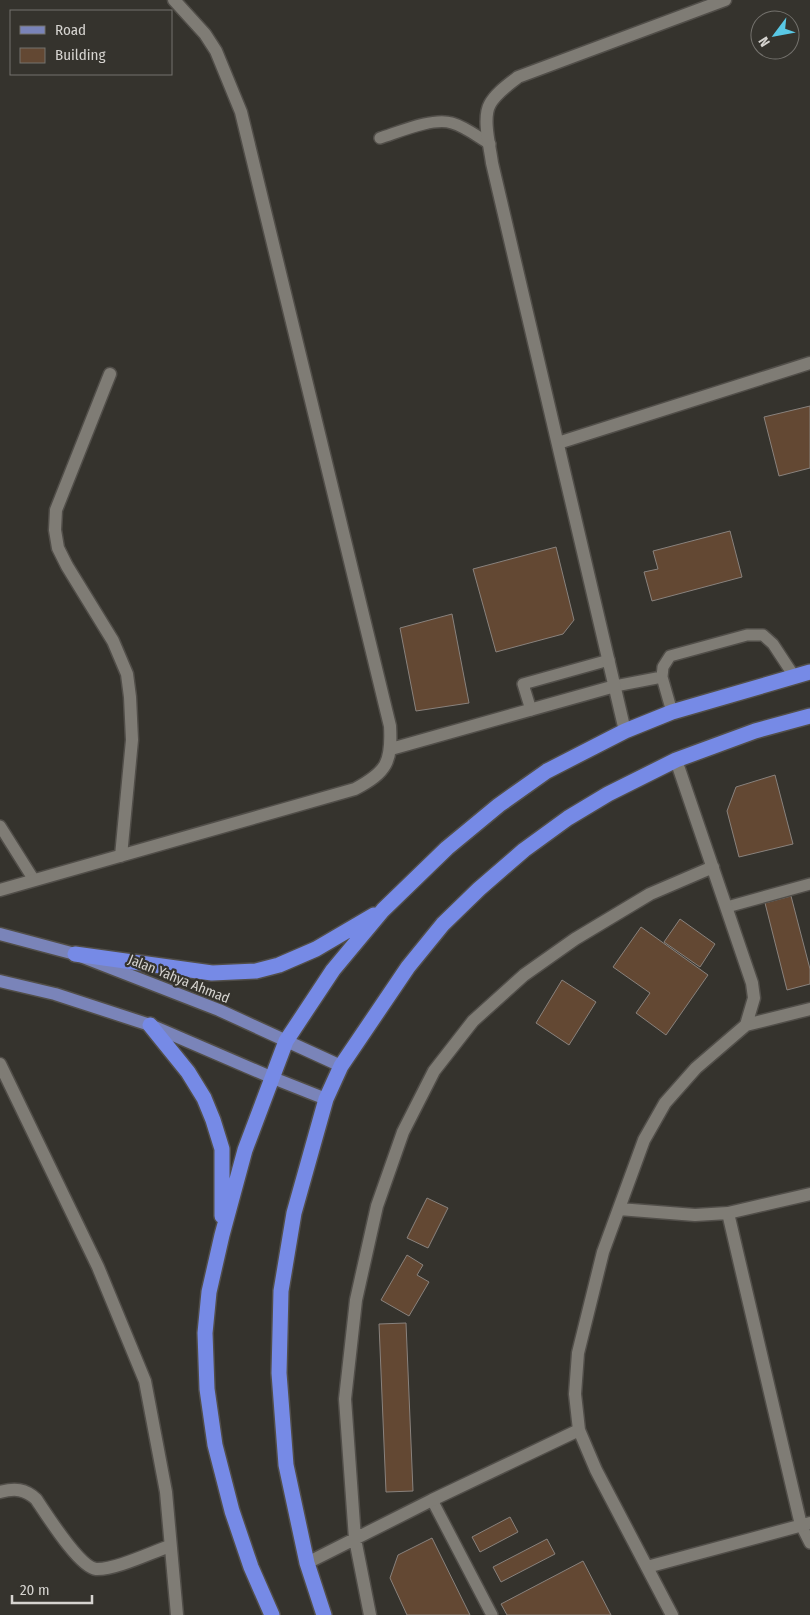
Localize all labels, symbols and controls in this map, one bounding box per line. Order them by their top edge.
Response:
legend [10,10,172,75]
north arrow [750,10,800,60]
text: Road [55,21,86,39]
text: N [755,34,774,50]
text: Building [55,46,106,64]
street label: Jalan Yahya Ahmad [126,951,232,1007]
scale bar [12,1572,92,1604]
text: 20 m [20,1581,50,1599]

